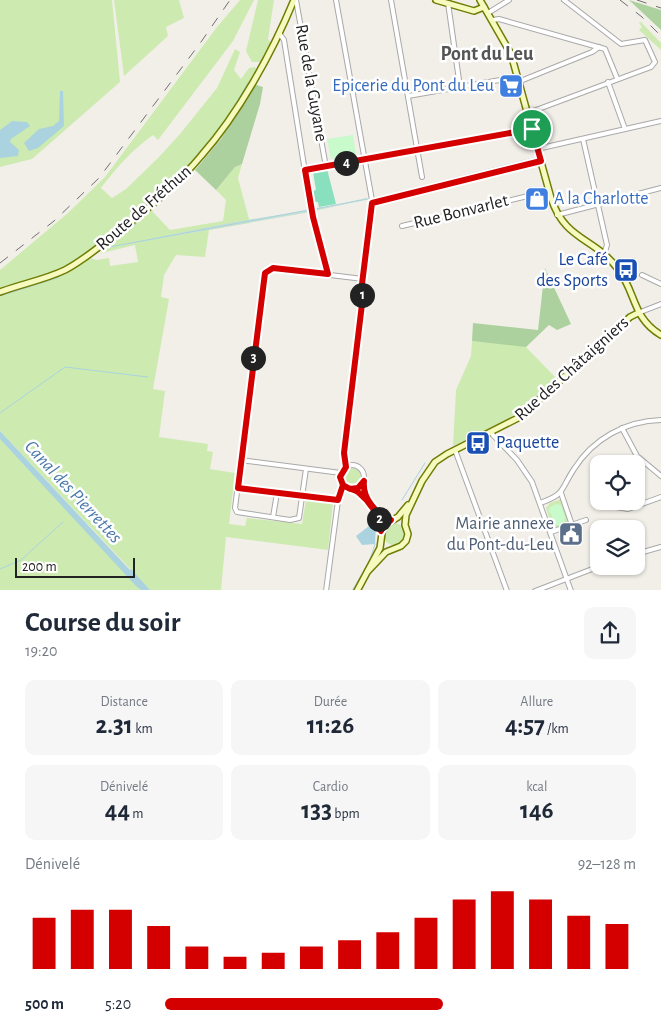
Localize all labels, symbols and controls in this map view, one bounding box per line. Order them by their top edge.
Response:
street label: Rue de la Guyane [292,23,330,143]
district label: Pont du Leu [441,44,534,64]
supermarket icon: Epicerie du Pont du Leu [498,73,524,99]
place label: Epicerie du Pont du Leu [332,77,494,95]
pin [511,108,553,150]
icon: arrive [518,115,546,143]
pin: 4 [334,150,358,176]
text: 4 [343,156,350,170]
street label: Route de Fréthun [93,162,195,254]
shop icon: A la Charlotte [524,186,550,212]
place label: A la Charlotte [554,190,649,208]
street label: Rue Bonvarlet [412,191,510,232]
place label: Le Café des Sports [536,251,608,290]
bus stop icon: Le Café des Sports [613,257,639,283]
pin: 1 [350,282,374,308]
text: 1 [360,288,365,302]
street label: Rue des Châtaigniers [512,313,632,425]
pin: 3 [240,346,266,370]
text: 3 [250,351,257,365]
bus stop icon: Paquette [465,430,491,456]
place label: Paquette [496,434,559,452]
water label: Canal des Pierrettes [21,437,125,547]
map controls [590,455,645,575]
button: locate [590,455,645,510]
pin: 2 [366,506,392,532]
text: 2 [376,512,383,526]
place label: Mairie annexe du Pont-du-Leu [447,515,554,554]
button: layers [590,520,645,575]
public building icon: Mairie annexe du Pont-du-Leu [558,521,584,547]
scale bar [15,556,135,579]
text: 200 m [22,560,57,574]
button: share [584,607,636,659]
text: Course du soir [25,609,180,637]
text: 19:20 [25,643,57,659]
text: Distance [100,695,148,709]
text: Durée [314,695,347,709]
text: Allure [520,695,553,709]
text: 2.31 [96,713,133,738]
text: 11:26 [307,713,354,738]
text: 4:57 [505,713,545,738]
text: km [133,722,153,736]
text: /km [545,722,569,736]
text: Dénivelé [100,780,148,794]
text: Cardio [313,780,348,794]
text: kcal [526,780,547,794]
text: 44 [105,798,130,823]
text: 133 [301,798,332,823]
text: 146 [520,798,554,823]
text: m [130,807,144,821]
text: bpm [332,807,360,821]
text: Dénivelé [25,856,80,872]
text: 92–128 m [578,856,636,872]
text: 500 m [25,996,64,1012]
text: 5:20 [105,996,131,1012]

